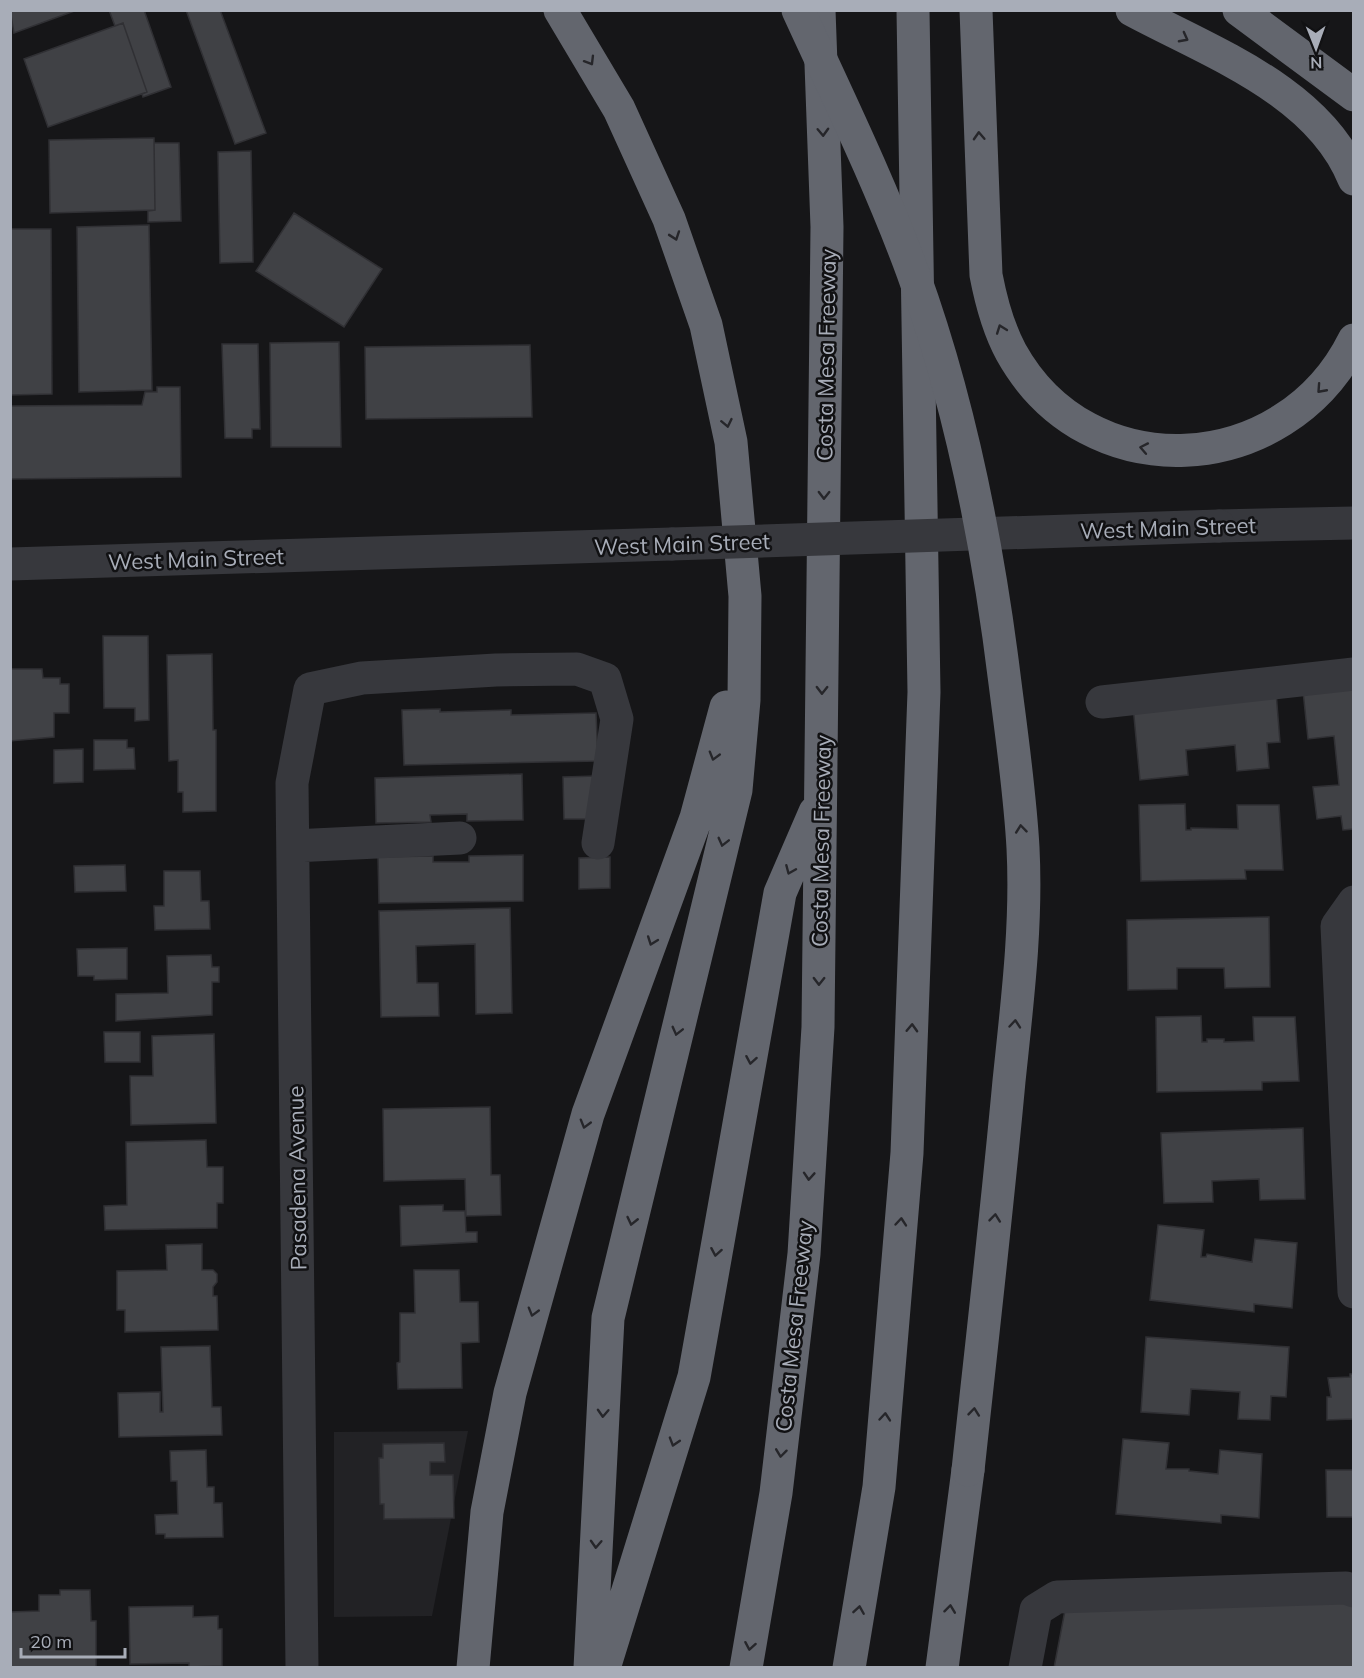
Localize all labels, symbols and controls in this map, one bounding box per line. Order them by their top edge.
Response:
north arrow [1286,18,1346,78]
one-way arrow [1178,31,1188,42]
text: N [1310,53,1322,73]
one-way arrow [583,55,595,65]
one-way arrow [817,127,830,136]
one-way arrow [973,131,986,140]
one-way arrow [668,230,681,241]
street label: Costa Mesa Freeway [810,248,842,461]
one-way arrow [995,324,1008,334]
one-way arrow [1317,382,1328,392]
one-way arrow [720,418,733,428]
one-way arrow [1140,442,1150,455]
one-way arrow [818,490,830,499]
street label: West Main Street [1079,511,1257,545]
street label: West Main Street [593,527,771,561]
street label: West Main Street [107,542,285,576]
one-way arrow [816,685,829,694]
street label: Costa Mesa Freeway [805,734,837,947]
one-way arrow [709,751,722,761]
one-way arrow [1015,825,1028,834]
one-way arrow [718,836,731,846]
one-way arrow [785,863,797,874]
one-way arrow [646,935,659,946]
one-way arrow [813,977,825,986]
one-way arrow [1008,1019,1021,1029]
one-way arrow [905,1023,918,1032]
one-way arrow [672,1026,685,1036]
one-way arrow [745,1055,757,1065]
street label: Pasadena Avenue [281,1085,313,1271]
one-way arrow [580,1119,593,1129]
one-way arrow [802,1171,815,1180]
one-way arrow [988,1213,1001,1223]
one-way arrow [626,1215,639,1225]
one-way arrow [895,1218,908,1227]
street label: Costa Mesa Freeway [769,1219,819,1433]
one-way arrow [711,1247,723,1257]
one-way arrow [527,1307,540,1317]
one-way arrow [967,1407,980,1416]
one-way arrow [596,1408,609,1417]
one-way arrow [878,1412,891,1421]
one-way arrow [669,1436,681,1447]
one-way arrow [775,1449,787,1458]
one-way arrow [589,1539,602,1548]
one-way arrow [852,1605,865,1615]
one-way arrow [943,1605,956,1614]
scale bar [21,1621,124,1659]
text: 20 m [30,1630,72,1653]
one-way arrow [744,1641,756,1650]

